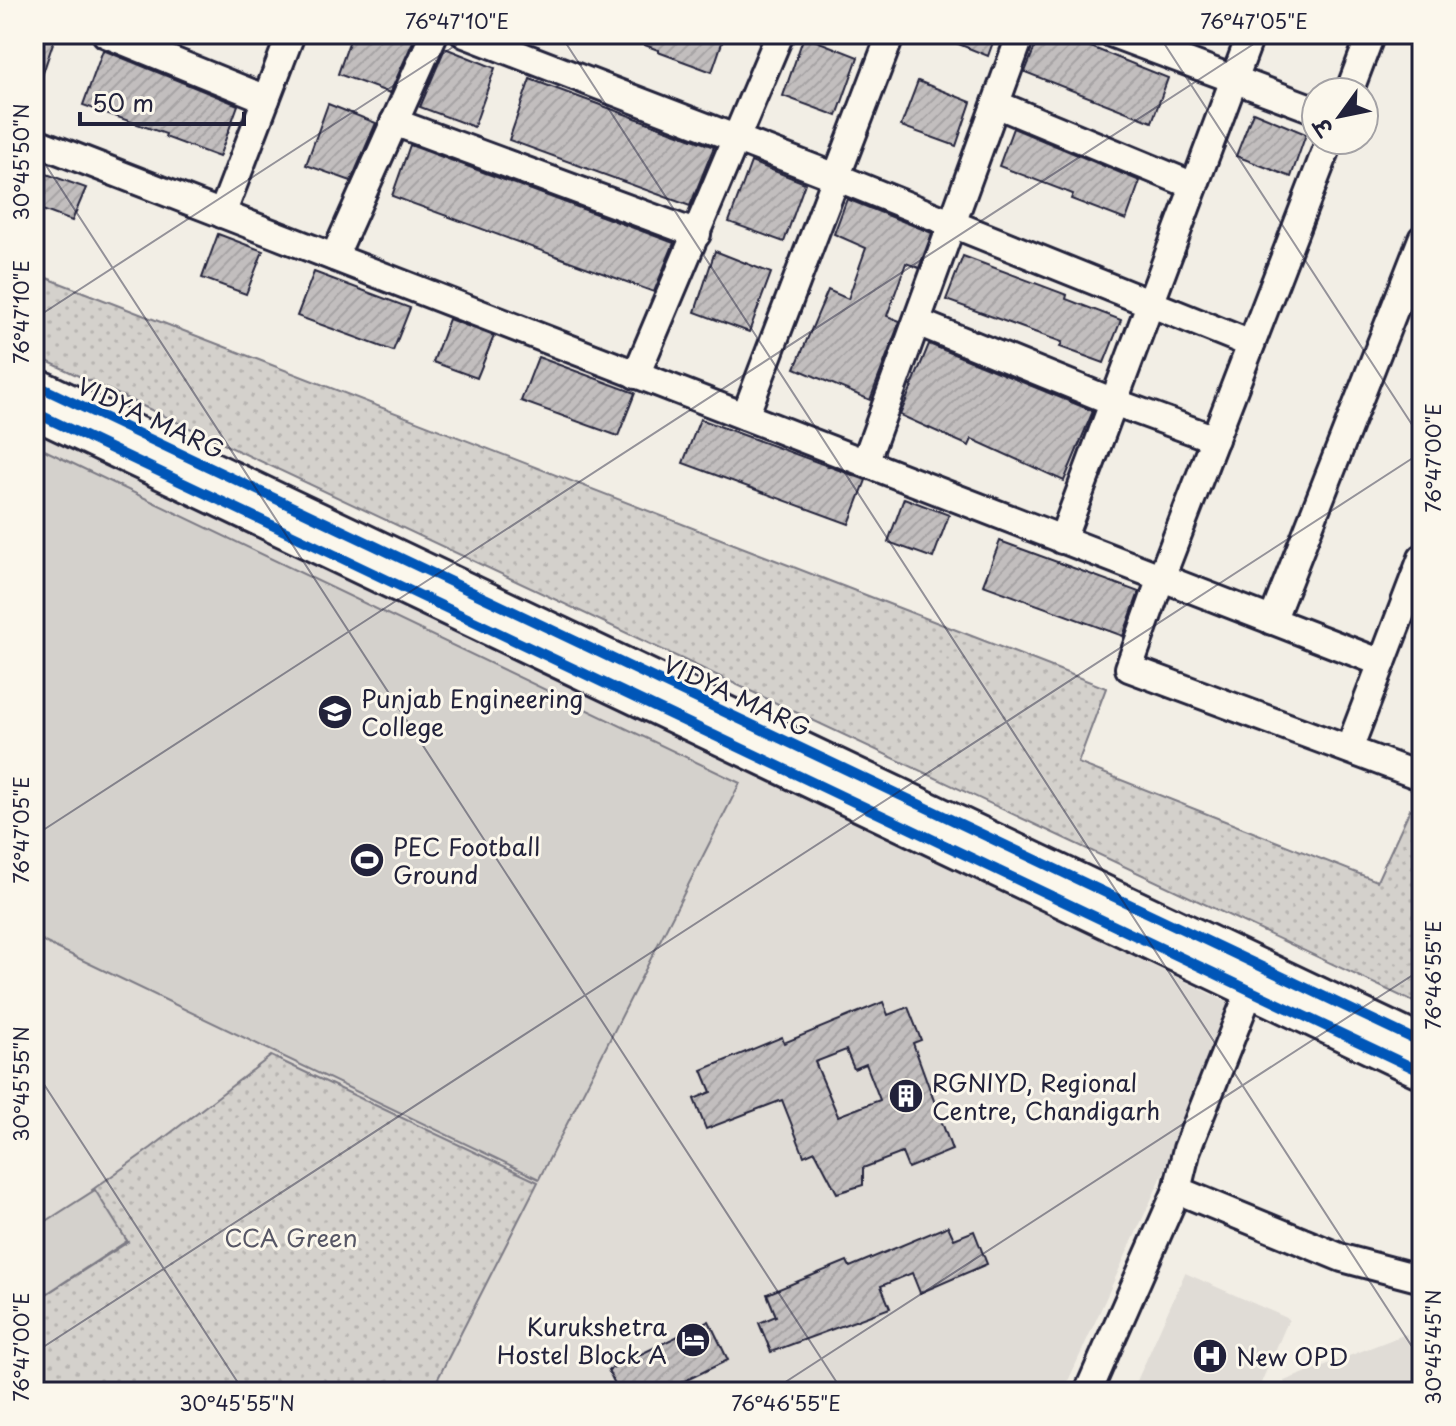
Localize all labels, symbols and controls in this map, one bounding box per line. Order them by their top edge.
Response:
text: 76°47'10"E [405,6,509,36]
text: 76°47'05"E [1200,6,1308,36]
scale bar [80,76,244,126]
north arrow [1300,76,1380,156]
text: 50 m [92,84,154,120]
text: 30°45'50"N [6,103,36,221]
text: उ [1303,111,1341,145]
text: 76°47'10"E [6,260,36,364]
street label: VIDYA MARG [72,367,230,467]
text: 76°47'00"E [1418,403,1448,513]
street label: VIDYA MARG [658,645,816,745]
place label: Punjab Engineering College [361,680,583,744]
school or university icon: Punjab Engineering College [316,693,354,731]
text: 76°47'05"E [6,776,36,884]
place label: PEC Football Ground [393,828,540,892]
sports icon: PEC Football Ground [348,841,386,879]
text: 76°46'55"E [1418,920,1448,1030]
text: 30°45'55"N [6,1026,36,1142]
place label: RGNIYD, Regional Centre, Chandigarh [932,1064,1160,1128]
building icon: RGNIYD, Regional Centre, Chandigarh [887,1077,925,1115]
park label: CCA Green [224,1219,358,1255]
text: 30°45'45"N [1418,1289,1448,1405]
text: 76°47'00"E [6,1292,36,1402]
place label: Kurukshetra Hostel Block A [497,1308,667,1372]
hotel icon: Kurukshetra Hostel Block A [674,1321,712,1359]
hospital icon: New OPD [1191,1337,1229,1375]
place label: New OPD [1236,1338,1348,1374]
text: 30°45'55"N [179,1388,295,1418]
text: 76°46'55"E [731,1388,841,1418]

